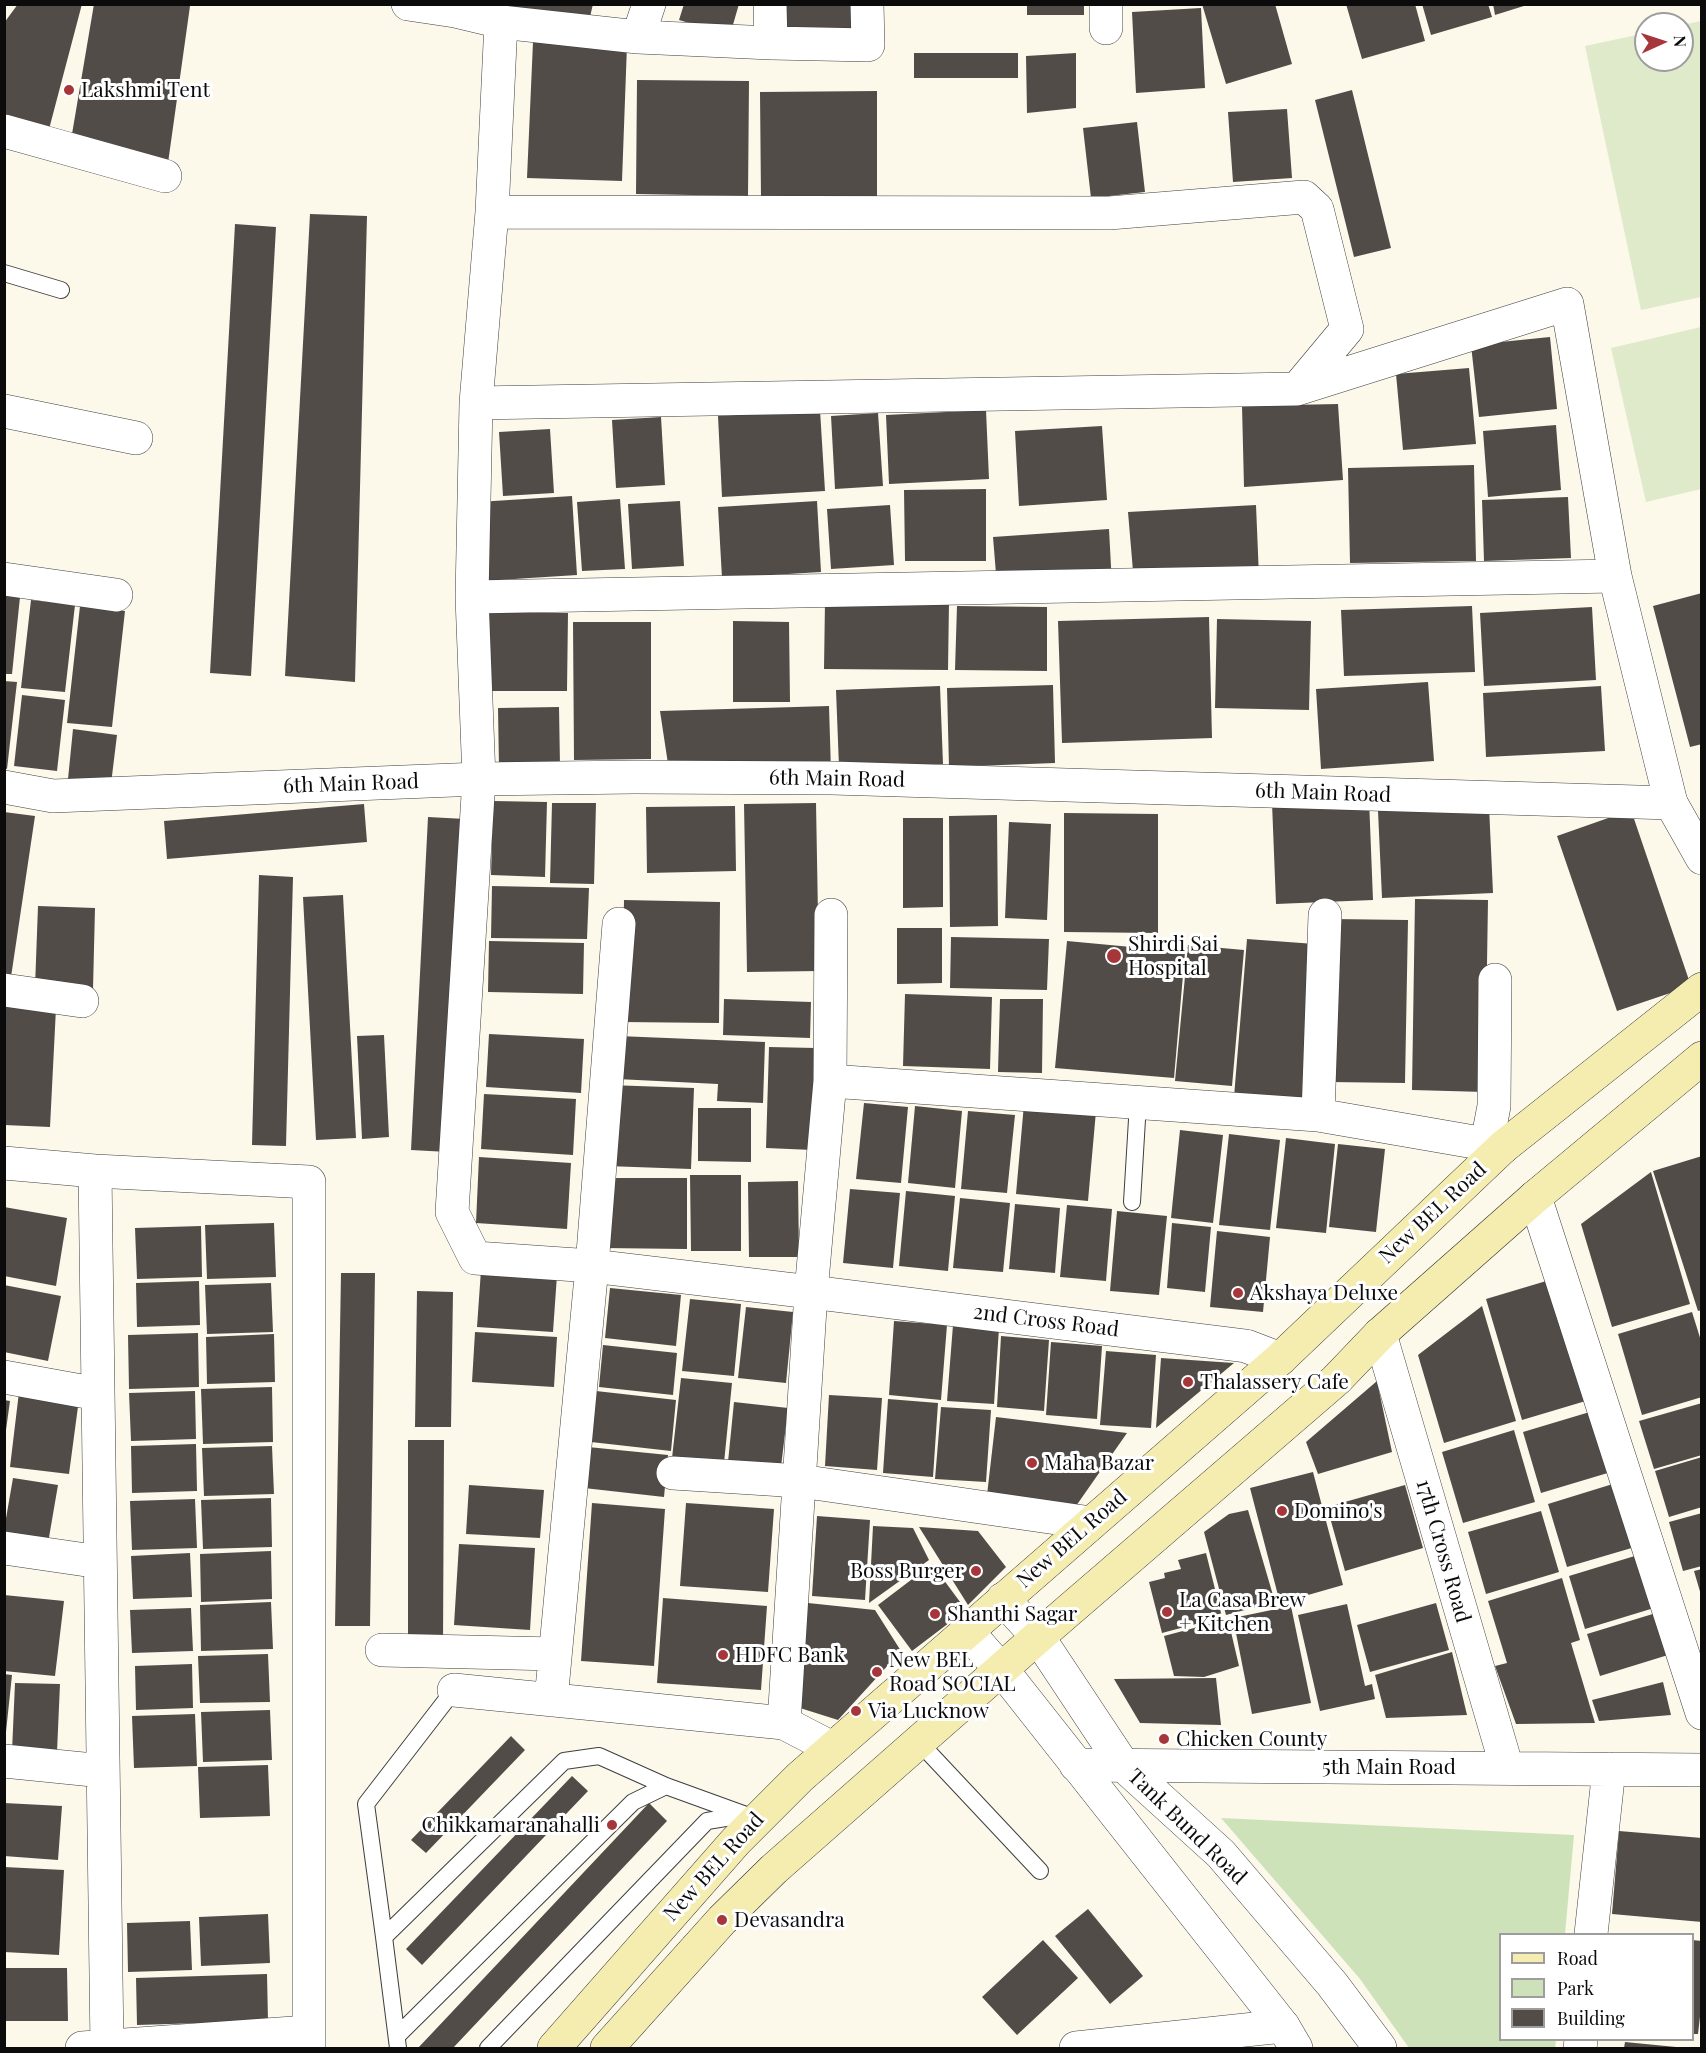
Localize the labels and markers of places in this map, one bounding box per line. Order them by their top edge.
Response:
place label: Lakshmi Tent [81,77,210,103]
marker: Lakshmi Tent [62,83,76,97]
place label: Shirdi Sai Hospital [1128,931,1218,981]
marker: Shirdi Sai Hospital [1105,947,1123,965]
place label: Akshaya Deluxe [1250,1280,1398,1306]
marker: Akshaya Deluxe [1231,1286,1245,1300]
place label: Thalassery Cafe [1200,1369,1349,1395]
marker: Thalassery Cafe [1181,1375,1195,1389]
place label: Maha Bazar [1044,1450,1154,1476]
marker: Maha Bazar [1025,1456,1039,1470]
place label: Domino's [1294,1498,1383,1524]
marker: Domino's [1275,1504,1289,1518]
place label: Boss Burger [850,1558,964,1584]
marker: Boss Burger [969,1564,983,1578]
place label: La Casa Brew + Kitchen [1179,1587,1306,1637]
place label: Shanthi Sagar [947,1601,1077,1627]
marker: La Casa Brew + Kitchen [1160,1605,1174,1619]
marker: Shanthi Sagar [928,1607,942,1621]
place label: HDFC Bank [735,1642,845,1668]
place label: New BEL Road SOCIAL [889,1647,1016,1697]
marker: HDFC Bank [716,1648,730,1662]
marker: New BEL Road SOCIAL [870,1665,884,1679]
place label: Via Lucknow [868,1698,989,1724]
marker: Via Lucknow [849,1704,863,1718]
place label: Chicken County [1176,1726,1327,1752]
marker: Chicken County [1157,1732,1171,1746]
place label: Chikkamaranahalli [421,1812,600,1838]
marker: Chikkamaranahalli [605,1818,619,1832]
place label: Devasandra [734,1907,845,1933]
marker: Devasandra [715,1913,729,1927]

